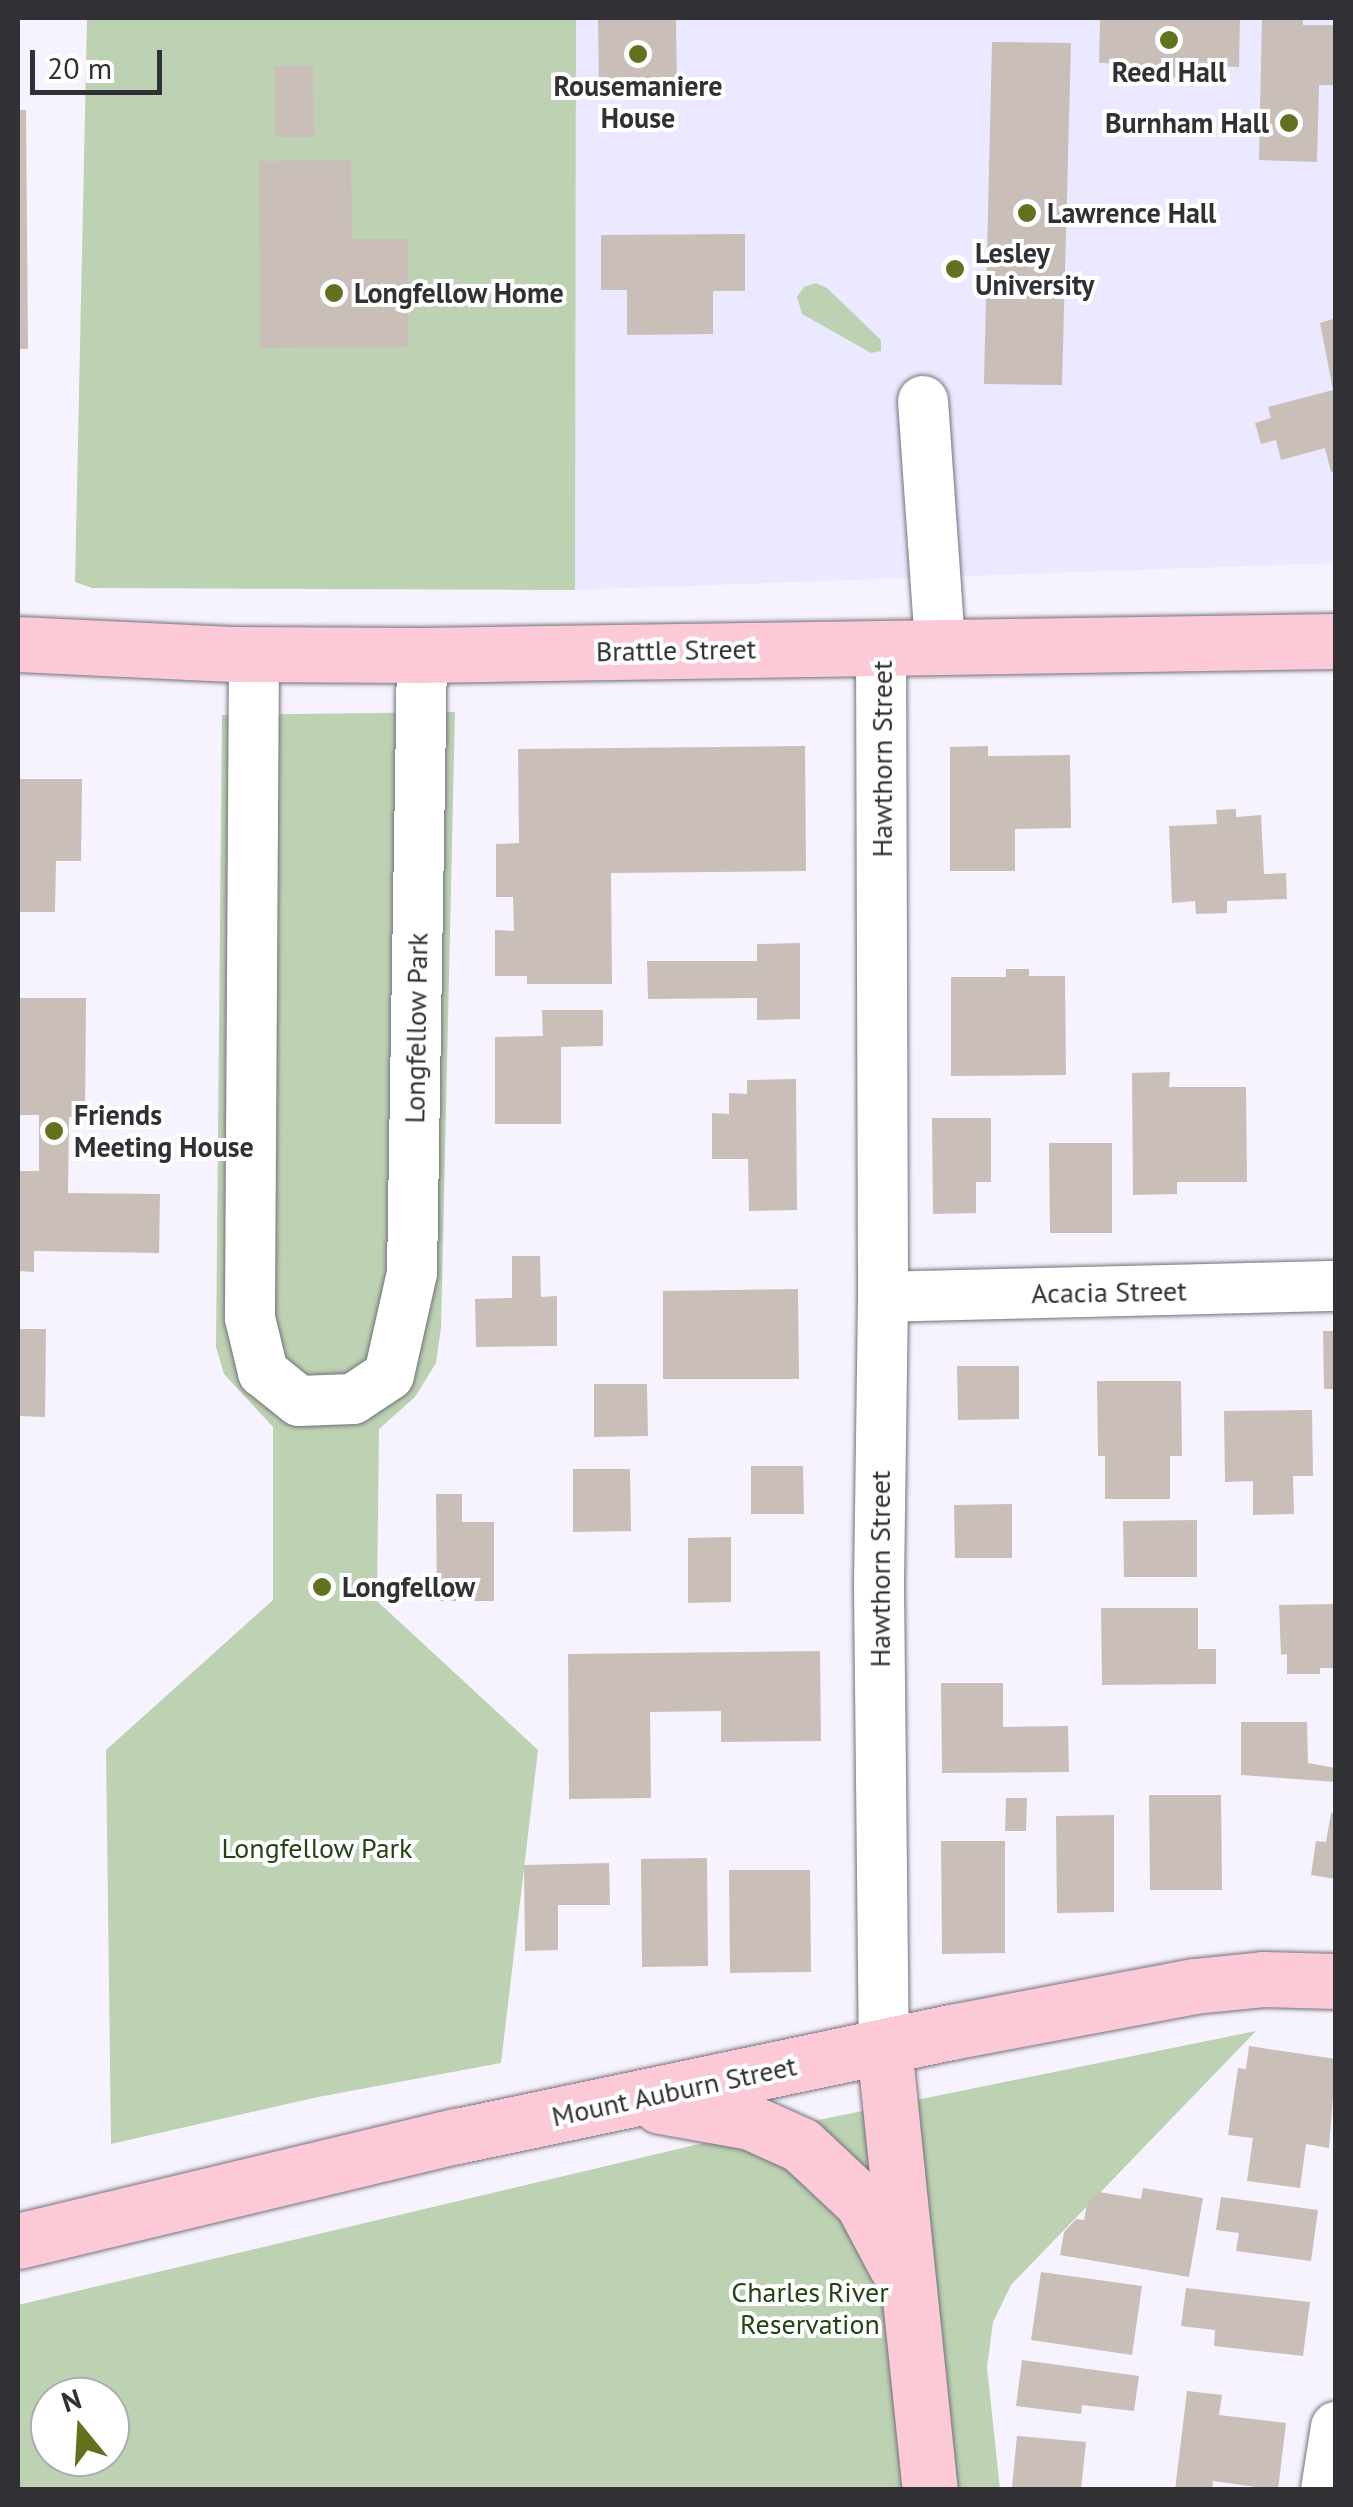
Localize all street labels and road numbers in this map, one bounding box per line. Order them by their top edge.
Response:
street label: Brattle Street [596,632,756,668]
street label: Hawthorn Street [865,661,899,857]
street label: Longfellow Park [398,932,434,1124]
street label: Acacia Street [1031,1274,1187,1310]
street label: Hawthorn Street [863,1471,897,1667]
street label: Mount Auburn Street [548,2049,800,2133]

